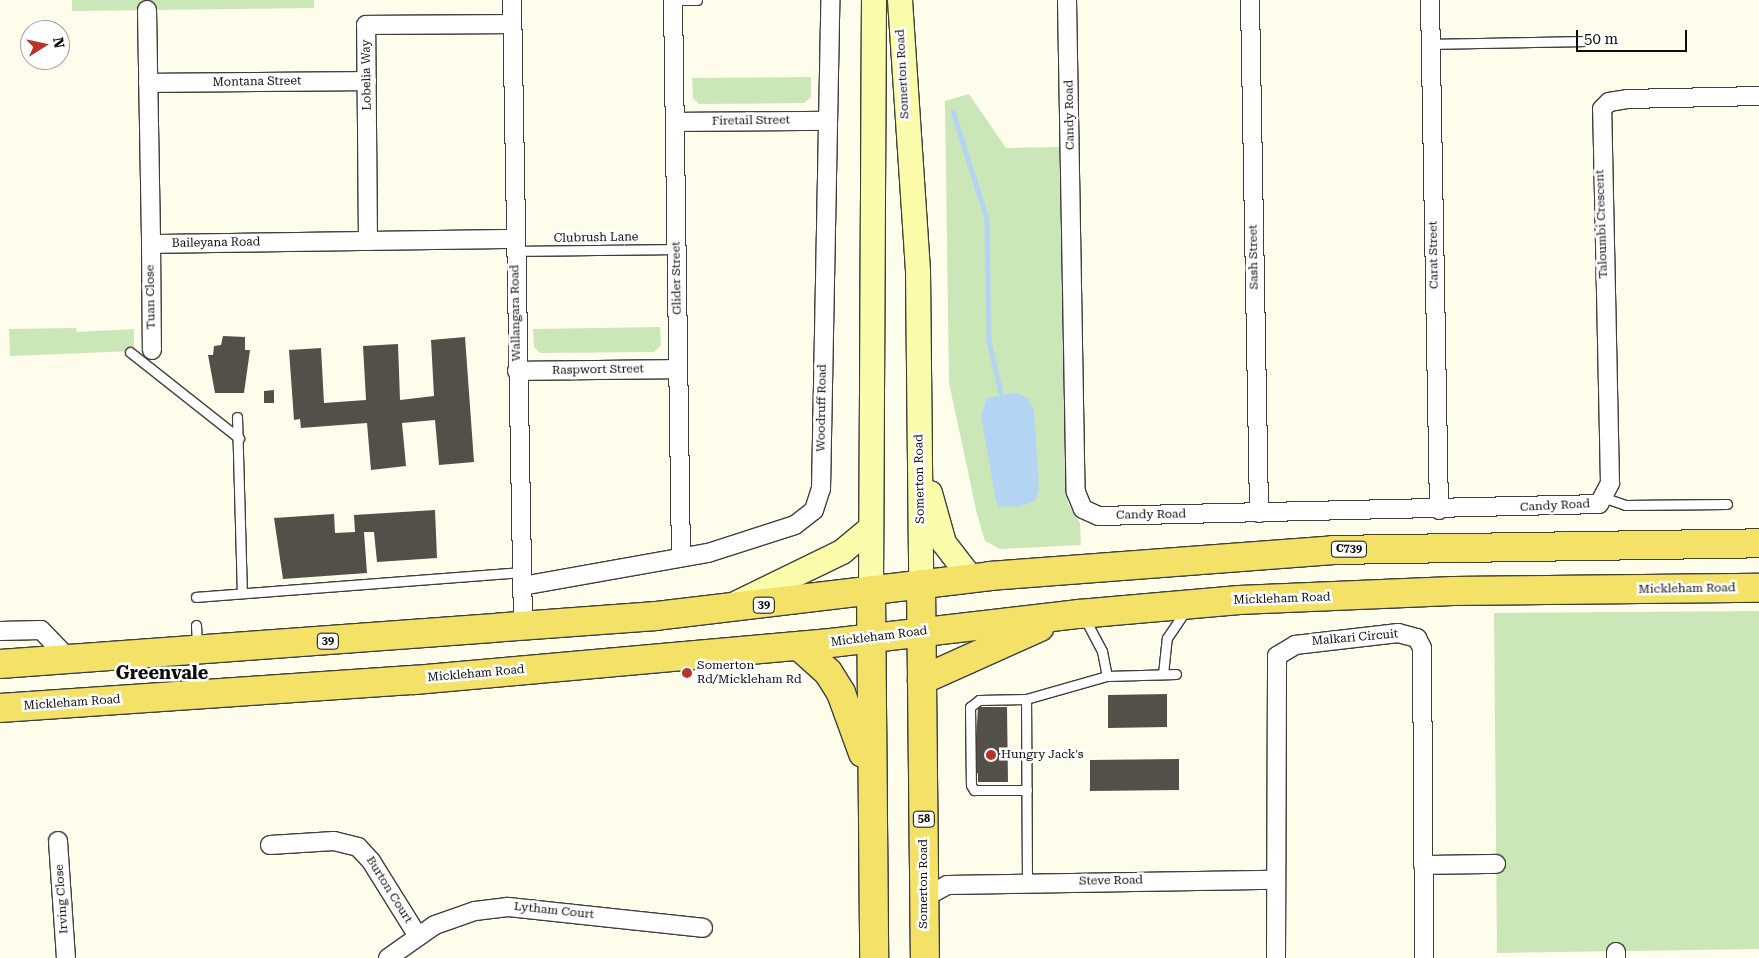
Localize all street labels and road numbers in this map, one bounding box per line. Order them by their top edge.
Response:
street label: Somerton Road [893,29,913,119]
street label: Lobelia Way [359,39,375,111]
street label: Montana Street [212,74,302,90]
street label: Candy Road [1062,80,1078,150]
street label: Firetail Street [712,113,790,129]
street label: Taloumbi Crescent [1593,169,1611,279]
street label: Carat Street [1426,221,1442,289]
street label: Sash Street [1246,224,1262,290]
street label: Clubrush Lane [553,230,639,246]
street label: Baileyana Road [172,235,260,251]
street label: Glider Street [669,241,685,315]
street label: Wallangara Road [508,264,524,362]
street label: Tuan Close [143,265,159,329]
street label: Raspwort Street [552,362,644,378]
street label: Woodruff Road [814,364,830,452]
street label: Somerton Road [912,434,928,524]
street label: Candy Road [1520,497,1590,515]
street label: Candy Road [1116,507,1186,523]
road number: C739 [1330,540,1368,558]
street label: Mickleham Road [1638,581,1736,597]
street label: Mickleham Road [1233,590,1331,608]
road number: 39 [753,596,775,614]
street label: Mickleham Road [830,624,928,650]
street label: Malkari Circuit [1311,627,1399,649]
road number: 39 [317,632,339,649]
street label: Mickleham Road [427,663,525,685]
street label: Mickleham Road [23,692,121,714]
road number: 58 [913,811,935,828]
street label: Somerton Road [917,839,931,929]
street label: Burton Court [363,854,415,926]
street label: Irving Close [52,864,72,934]
street label: Steve Road [1079,873,1143,889]
street label: Lytham Court [513,900,595,922]

